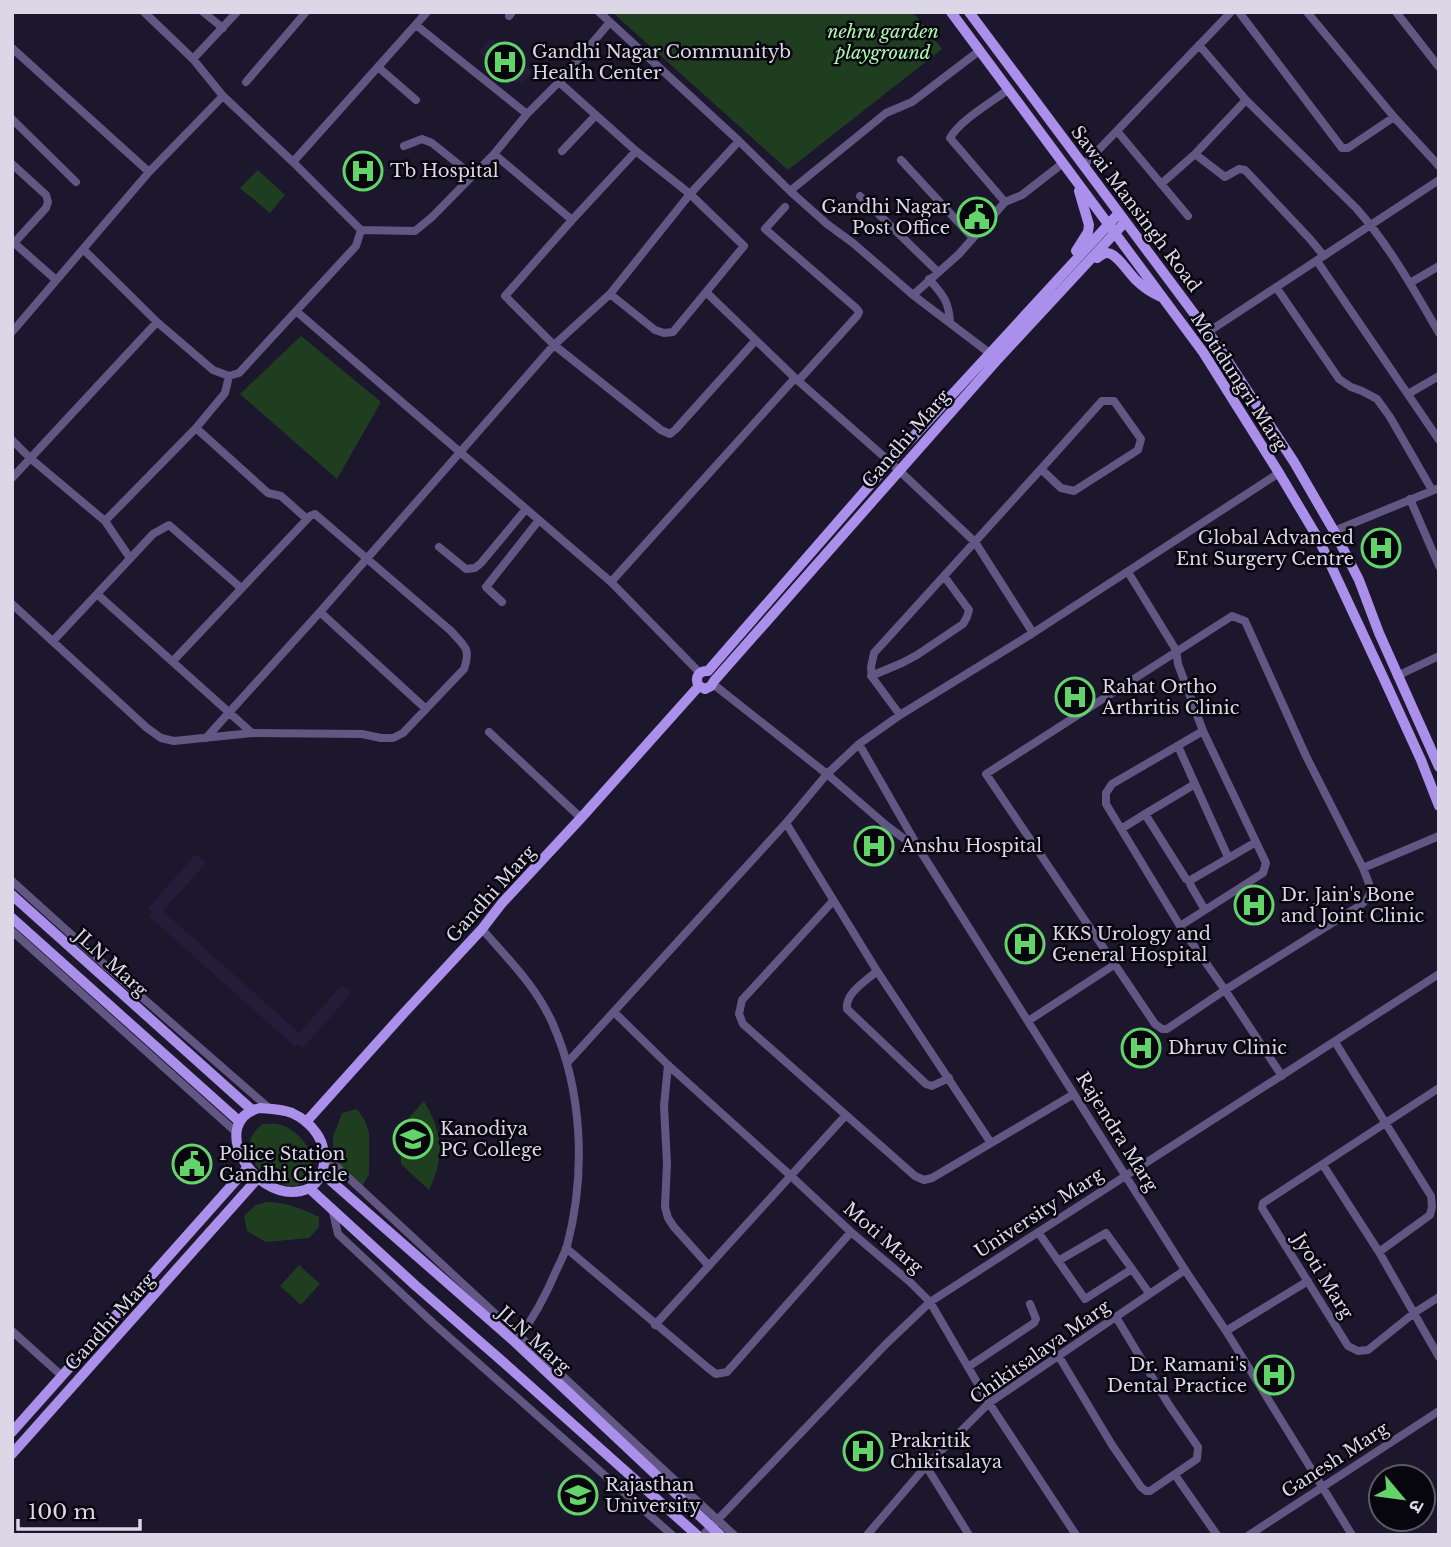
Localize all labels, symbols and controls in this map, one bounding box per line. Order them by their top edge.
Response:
park label: nehru garden playground [827,21,939,64]
hospital icon: Gandhi Nagar Communityb Health Center [484,41,526,83]
place label: Gandhi Nagar Communityb Health Center [532,41,791,84]
street label: Sawai Mansingh Road [1066,121,1206,297]
hospital icon: Tb Hospital [342,150,384,192]
place label: Tb Hospital [390,160,499,182]
place label: Gandhi Nagar Post Office [821,196,950,239]
public building icon: Gandhi Nagar Post Office [956,196,998,238]
street label: Motidungri Marg [1186,309,1292,455]
street label: Gandhi Marg [857,385,955,493]
place label: Global Advanced Ent Surgery Centre [1176,527,1354,570]
hospital icon: Global Advanced Ent Surgery Centre [1360,527,1402,569]
hospital icon: Rahat Ortho Arthritis Clinic [1054,676,1096,718]
place label: Rahat Ortho Arthritis Clinic [1101,676,1240,719]
hospital icon: Anshu Hospital [853,825,895,867]
place label: Anshu Hospital [900,835,1042,857]
street label: Gandhi Marg [442,841,540,947]
hospital icon: Dr. Jain's Bone and Joint Clinic [1233,884,1275,926]
place label: Dr. Jain's Bone and Joint Clinic [1281,884,1425,927]
street label: JLN Marg [69,923,152,1002]
hospital icon: KKS Urology and General Hospital [1004,923,1046,965]
place label: KKS Urology and General Hospital [1052,923,1211,966]
hospital icon: Dhruv Clinic [1120,1027,1162,1069]
place label: Dhruv Clinic [1168,1037,1287,1059]
street label: Rajendra Marg [1071,1068,1163,1196]
school or university icon: Kanodiya PG College [392,1118,434,1160]
place label: Kanodiya PG College [440,1118,542,1161]
public building icon: Police Station Gandhi Circle [171,1143,213,1185]
place label: Police Station Gandhi Circle [219,1143,348,1186]
street label: University Marg [971,1163,1108,1263]
street label: Moti Marg [839,1198,927,1279]
street label: Jyoti Marg [1287,1228,1358,1323]
street label: Gandhi Marg [61,1269,159,1375]
street label: Chikitsalaya Marg [966,1295,1114,1409]
street label: JLN Marg [492,1300,575,1379]
place label: Dr. Ramani's Dental Practice [1107,1354,1247,1397]
hospital icon: Dr. Ramani's Dental Practice [1253,1354,1295,1396]
street label: Ganesh Marg [1277,1417,1393,1503]
hospital icon: Prakritik Chikitsalaya [842,1430,884,1472]
place label: Prakritik Chikitsalaya [890,1430,1002,1473]
north arrow [1367,1463,1437,1533]
school or university icon: Rajasthan University [557,1474,599,1516]
place label: Rajasthan University [605,1474,701,1517]
scale bar [18,1488,140,1532]
text: उ [1403,1496,1429,1517]
text: 100 m [28,1499,96,1525]

